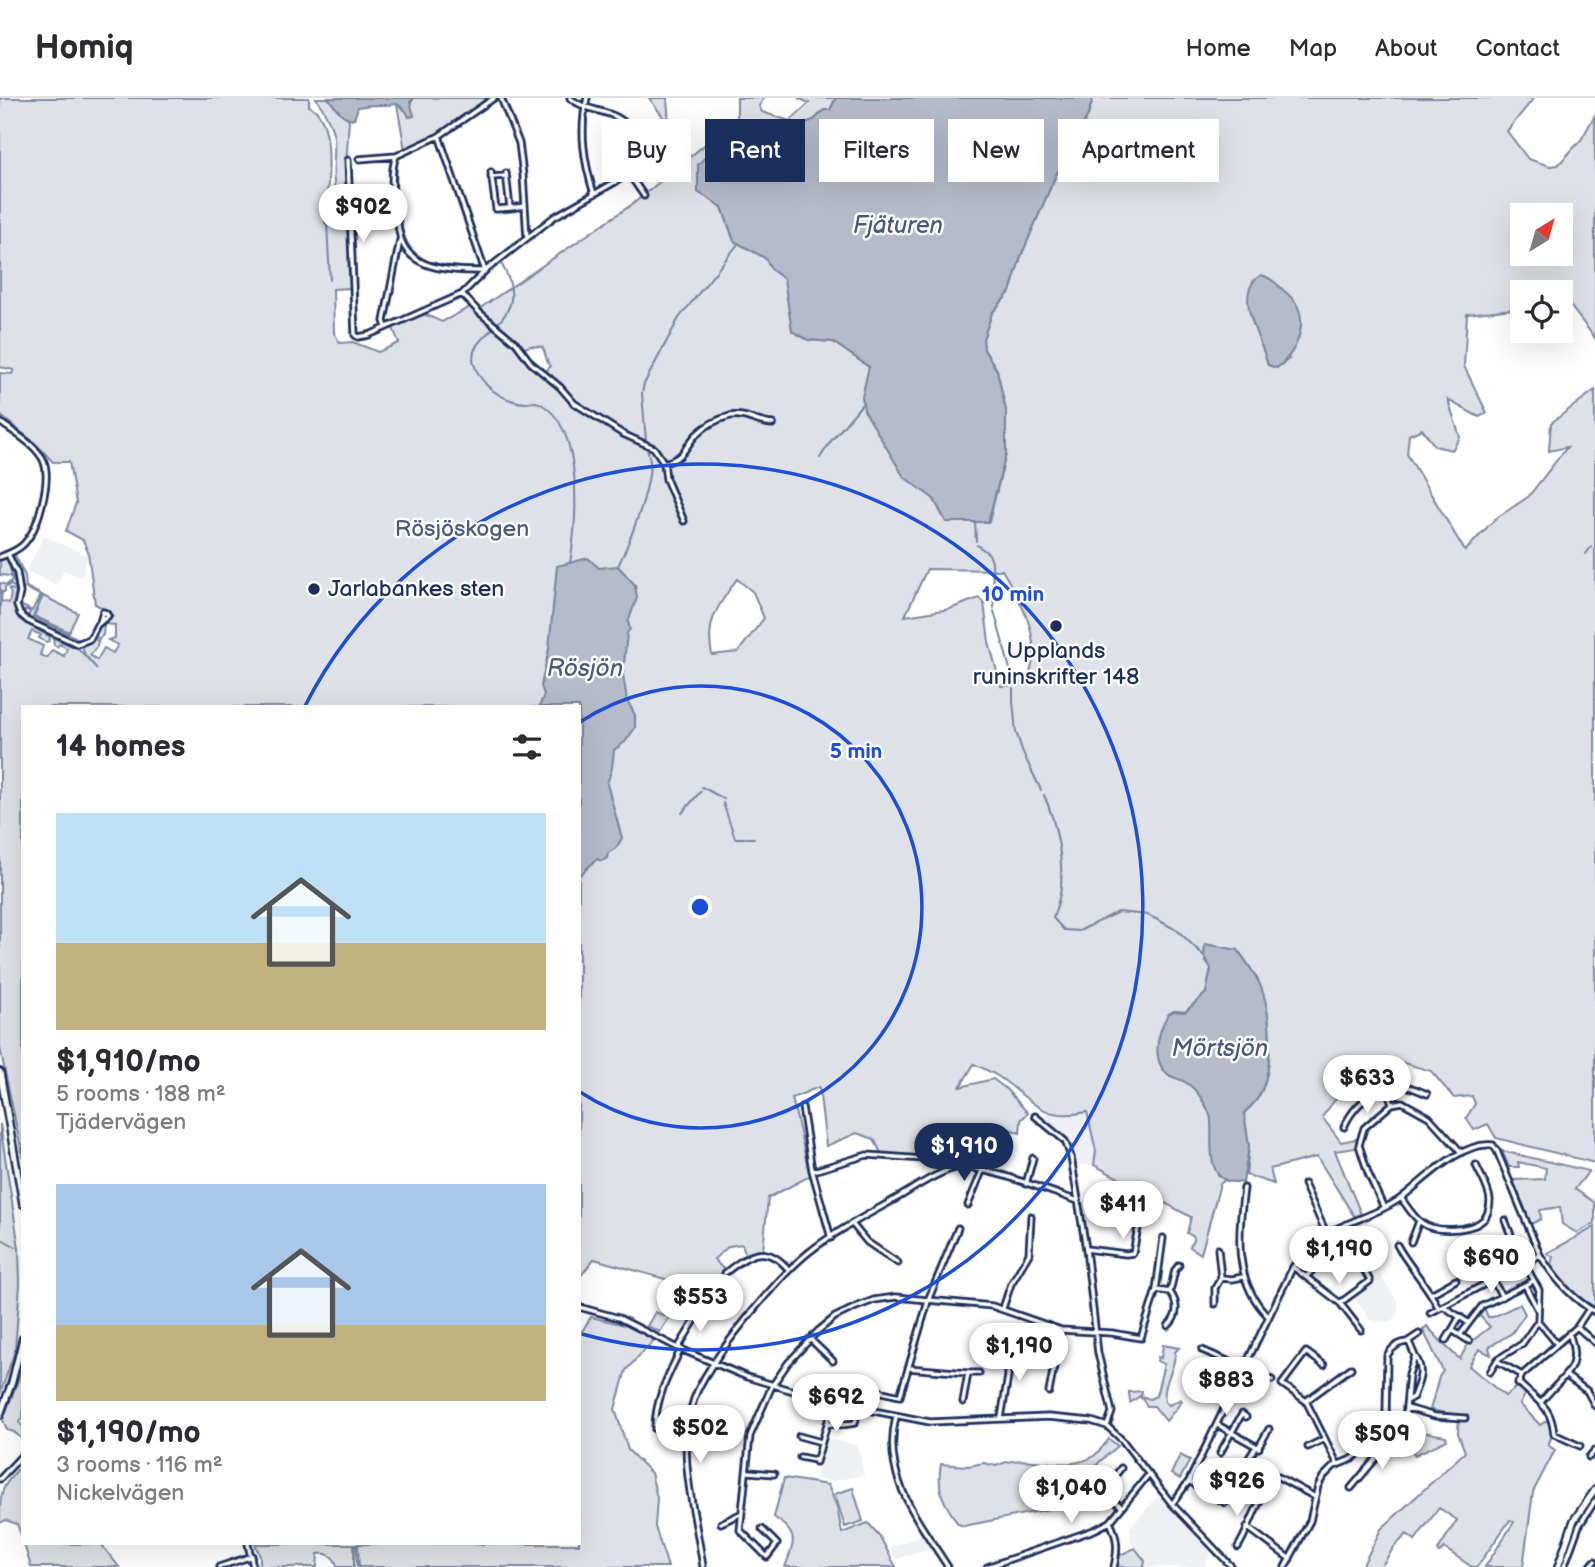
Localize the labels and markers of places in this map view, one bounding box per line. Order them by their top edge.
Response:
pin: $902 [322,184,404,244]
place label: Jarlabankes sten [328,575,504,603]
marker: Jarlabankes sten [306,581,322,597]
marker: Upplands runinskrifter 148 [1048,618,1064,634]
place label: Upplands runinskrifter 148 [973,637,1139,691]
centre of rings [688,895,712,919]
pin: $633 [1326,1056,1408,1115]
pin: $1,910 [907,1124,1021,1183]
pin: $411 [1082,1182,1164,1241]
pin: $1,190 [1282,1226,1396,1286]
pin: $690 [1450,1236,1532,1295]
pin: $553 [659,1274,741,1334]
pin: $1,190 [962,1324,1076,1383]
pin: $883 [1185,1358,1267,1417]
pin: $692 [795,1374,877,1434]
pin: $502 [659,1406,741,1465]
pin: $509 [1341,1412,1423,1471]
pin: $926 [1196,1458,1278,1518]
pin: $1,040 [1014,1466,1128,1525]

